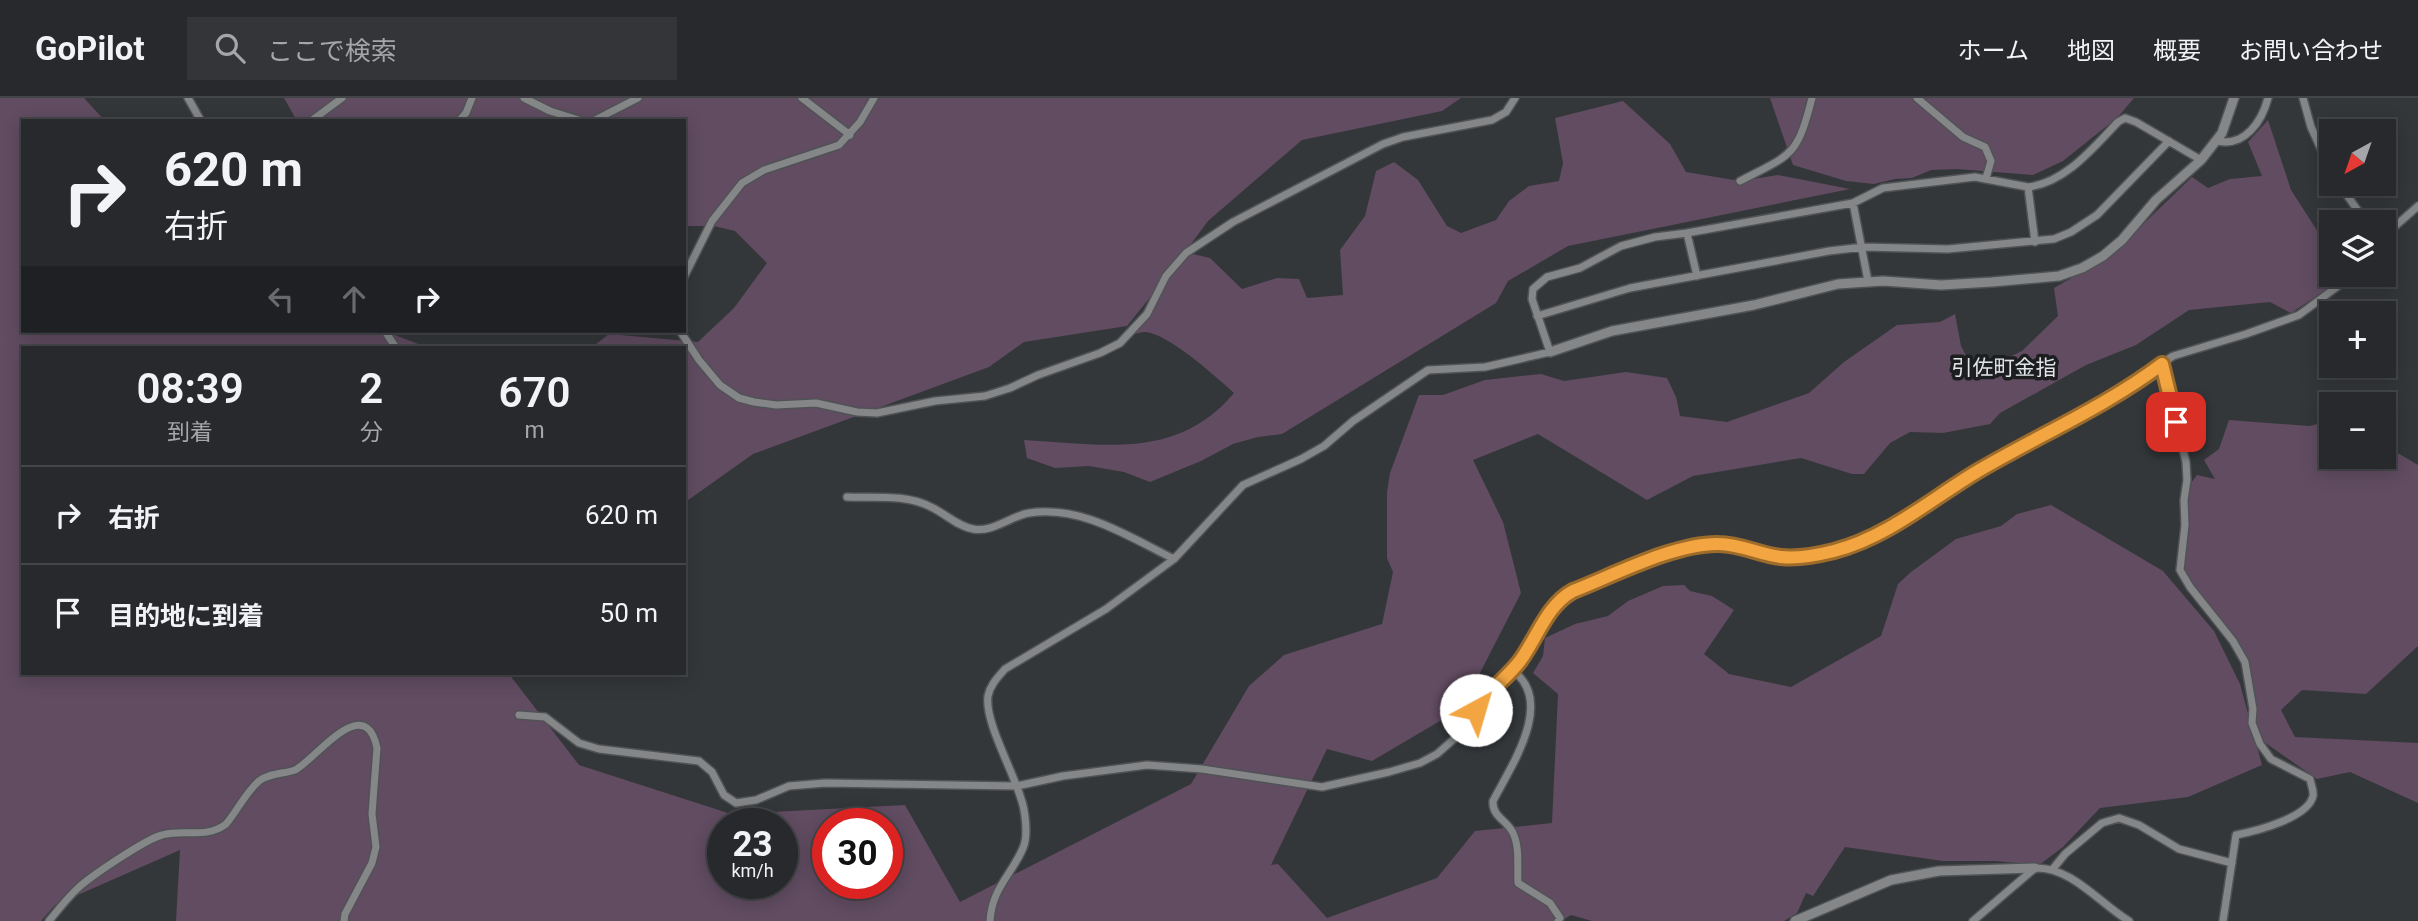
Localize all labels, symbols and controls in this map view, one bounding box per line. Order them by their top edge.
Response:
search box [187,17,677,80]
text: GoPilot [35,29,145,68]
icon: search [211,29,249,67]
text: ここで検索 [267,36,397,66]
text: ホーム [1958,37,2029,65]
text: 地図 [2067,37,2115,65]
text: 概要 [2153,37,2201,65]
text: お問い合わせ [2239,37,2383,65]
north arrow [2319,119,2396,196]
map controls [2319,119,2396,469]
text: 620 m [164,141,303,198]
icon: right [49,147,140,238]
text: 右折 [164,207,228,245]
button: layers [2319,210,2396,287]
icon: left [262,280,300,318]
icon: ahead [335,280,373,318]
icon: right [408,280,446,318]
button: + [2319,301,2396,378]
district label: 引佐町金指 [1952,356,2057,380]
text: 08:39 [136,364,244,413]
text: 2 [359,364,383,413]
text: 670 [499,368,571,417]
pin [2146,392,2206,452]
button: − [2319,392,2396,469]
icon: arrive [2157,403,2195,441]
text: m [525,417,545,444]
text: 到着 [167,419,213,446]
text: 分 [360,419,383,446]
icon: right [49,496,87,534]
text: 620 m [585,500,658,530]
text: 右折 [108,503,160,533]
icon: arrive [49,594,87,632]
text: 50 m [600,598,658,628]
text: 目的地に到着 [108,601,264,631]
position arrow [1439,673,1513,747]
speed limit sign: 30 [812,808,903,899]
text: 23 [732,824,773,865]
text: km/h [731,860,774,881]

